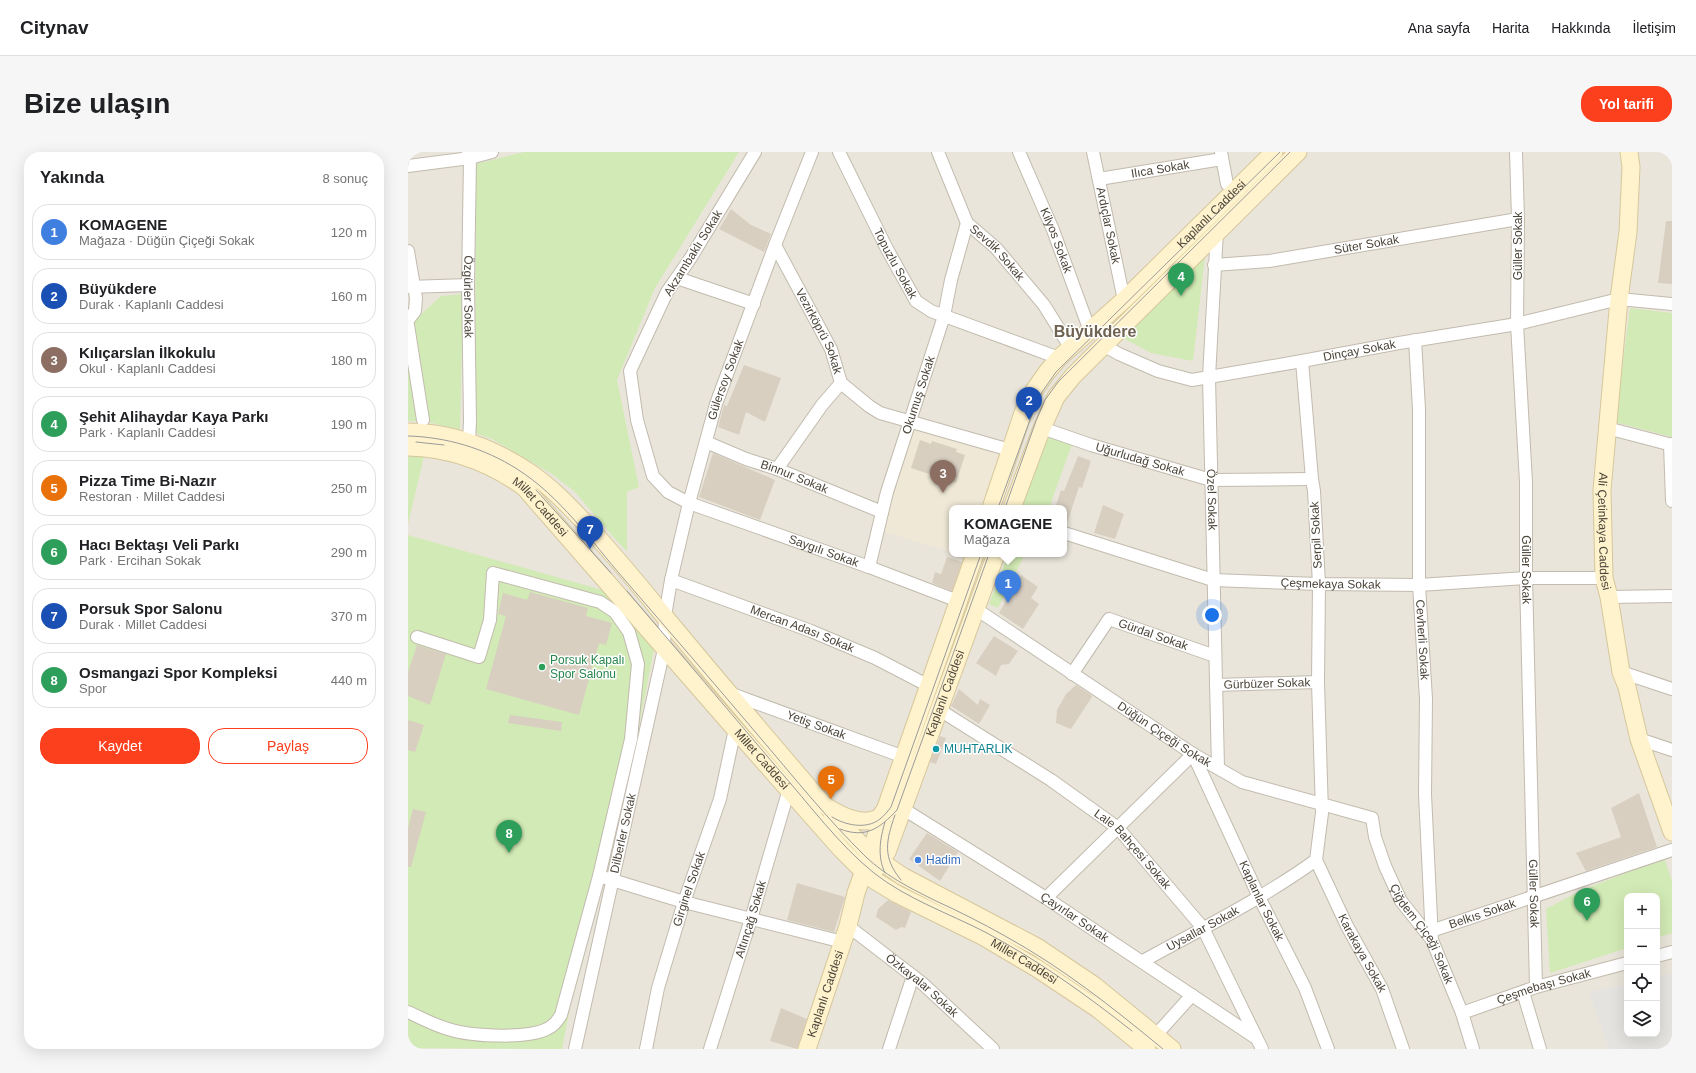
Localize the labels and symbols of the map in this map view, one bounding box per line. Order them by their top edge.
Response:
street label: Ilıca Sokak [1130,157,1191,181]
street label: Kaplanlı Caddesi [1174,177,1248,251]
street label: Ardıçlar Sokak [1094,186,1123,266]
street label: Kilyos Sokak [1037,206,1076,276]
street label: Akzambaklı Sokak [661,207,726,299]
street label: Güller Sokak [1511,211,1525,280]
street label: Sevdik Sokak [967,222,1028,284]
street label: Topuzlu Sokak [871,226,921,302]
street label: Süter Sokak [1333,232,1401,257]
street label: Özgürler Sokak [461,255,476,339]
pin: 4 [1168,263,1194,296]
street label: Vezirköprü Sokak [793,286,845,377]
district label: Büyükdere [1054,323,1136,340]
street label: Gülersoy Sokak [705,336,747,422]
street label: Dinçay Sokak [1322,337,1398,364]
street label: Okumuş Sokak [899,353,938,436]
pin: 2 [1016,387,1042,420]
street label: Uğurludağ Sokak [1094,440,1187,479]
street label: Binnur Sokak [759,457,831,497]
pin: 3 [930,460,956,493]
street label: Özel Sokak [1204,469,1220,532]
street label: Ali Çetinkaya Caddesi [1595,472,1614,592]
street label: Millet Caddesi [510,474,571,539]
street label: Serpil Sokak [1307,500,1325,569]
pin: 7 [577,516,603,549]
street label: Saygılı Sokak [787,532,862,570]
street label: Güller Sokak [1519,535,1534,605]
pin: 1 [995,570,1021,603]
street label: Çeşmekaya Sokak [1280,576,1382,592]
street label: Cevherli Sokak [1413,599,1432,682]
street label: Mercan Adası Sokak [748,602,857,656]
your location [1202,605,1222,625]
street label: Gürdal Sokak [1116,616,1191,653]
street label: Kaplanlı Caddesi [923,648,967,738]
place label: Porsuk Kapalı Spor Salonu [550,653,625,681]
marker: Porsuk Kapalı Spor Salonu [537,662,547,672]
street label: Gürbüzer Sokak [1223,675,1312,692]
street label: Düğün Çiçeği Sokak [1115,698,1214,770]
street label: Yetiş Sokak [785,708,849,743]
street label: Millet Caddesi [731,726,792,792]
place label: MUHTARLIK [944,742,1012,756]
marker: MUHTARLIK [931,744,941,754]
pin: 5 [818,766,844,799]
street label: Dilberler Sokak [607,791,639,875]
street label: Lale Bahçesi Sokak [1091,806,1174,893]
pin: 8 [496,820,522,853]
street label: Girginel Sokak [670,849,708,928]
place label: Hadim [926,853,961,867]
marker: Hadim [913,855,923,865]
street label: Kaplanlar Sokak [1236,858,1287,944]
street label: Güller Sokak [1526,859,1542,929]
street label: Altınçağ Sokak [732,878,769,960]
street label: Çiğdem Çiçeği Sokak [1387,882,1457,987]
pin: 6 [1574,888,1600,921]
street label: Çayırlar Sokak [1038,889,1112,945]
street label: Belkıs Sokak [1447,896,1518,931]
street label: Uysallar Sokak [1164,903,1242,954]
street label: Karakaya Sokak [1335,912,1390,996]
street label: Millet Caddesi [988,936,1060,987]
street label: Kaplanlı Caddesi [804,949,846,1039]
street label: Özkayalar Sokak [883,951,962,1021]
street label: Çeşmebaşı Sokak [1495,966,1593,1007]

